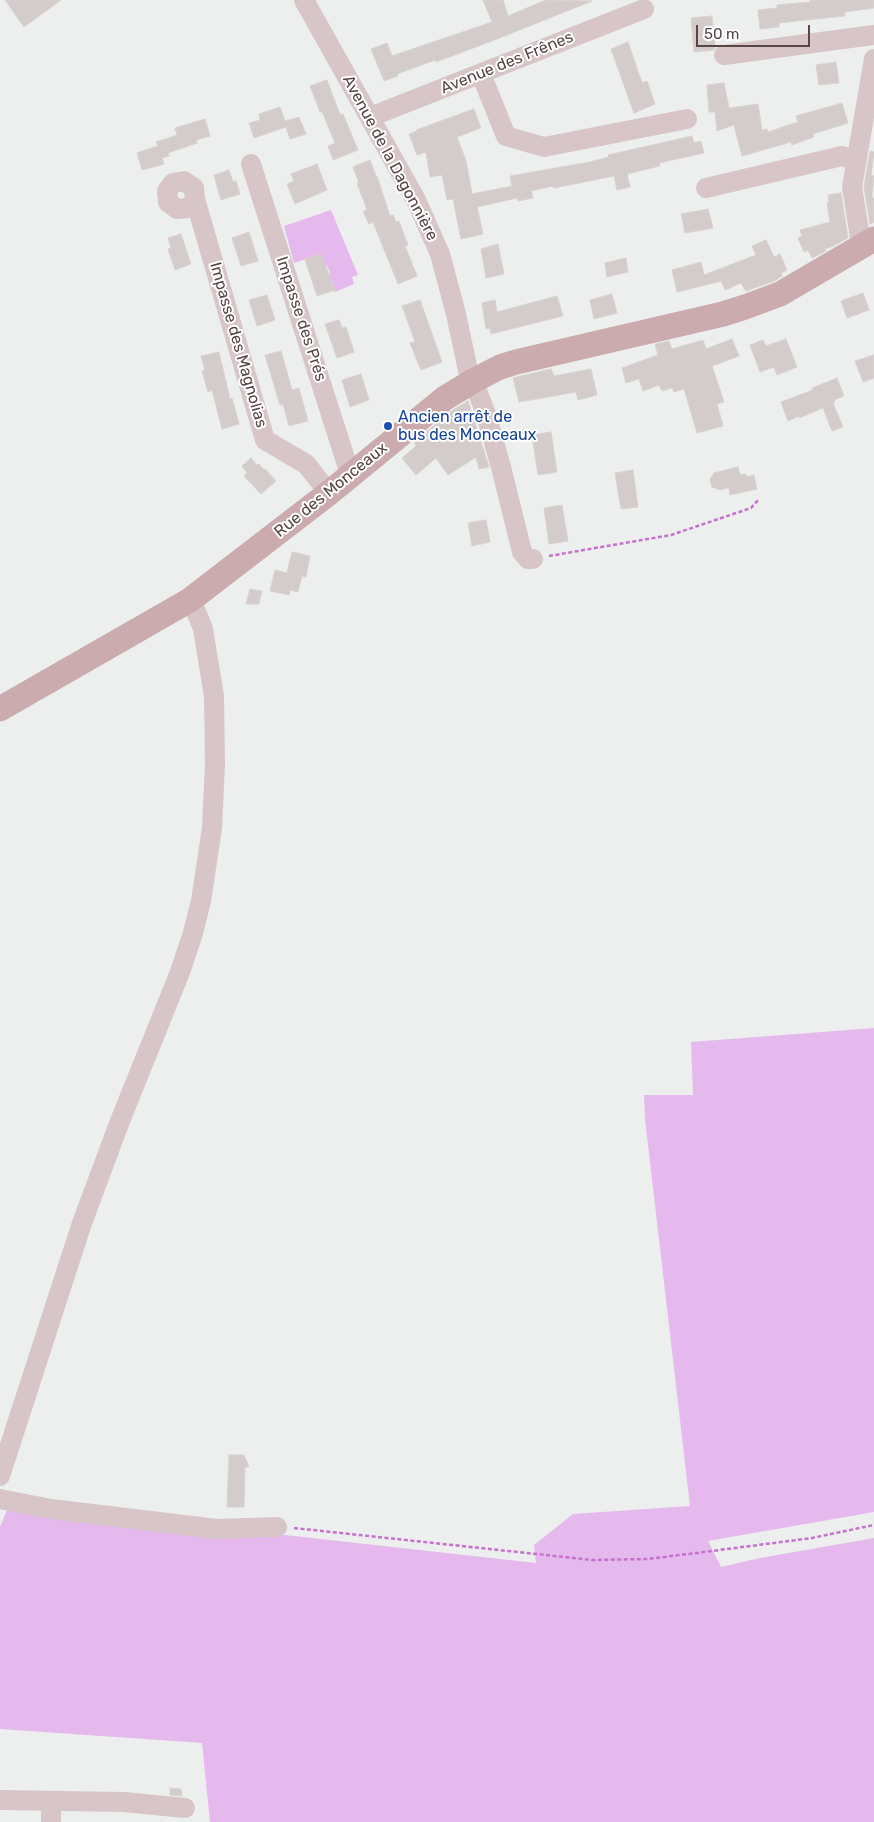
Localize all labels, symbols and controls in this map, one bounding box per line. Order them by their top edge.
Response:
scale bar [699,15,813,47]
text: 50 m [704,25,739,43]
street label: Avenue des Frênes [438,28,576,98]
street label: Avenue de la Dagonnière [338,72,442,244]
street label: Impasse des Prés [272,254,330,384]
street label: Impasse des Magnolias [205,260,271,430]
place label: Ancien arrêt de bus des Monceaux [398,407,536,445]
marker: Ancien arrêt de bus des Monceaux [382,420,394,432]
street label: Rue des Monceaux [271,438,391,542]

